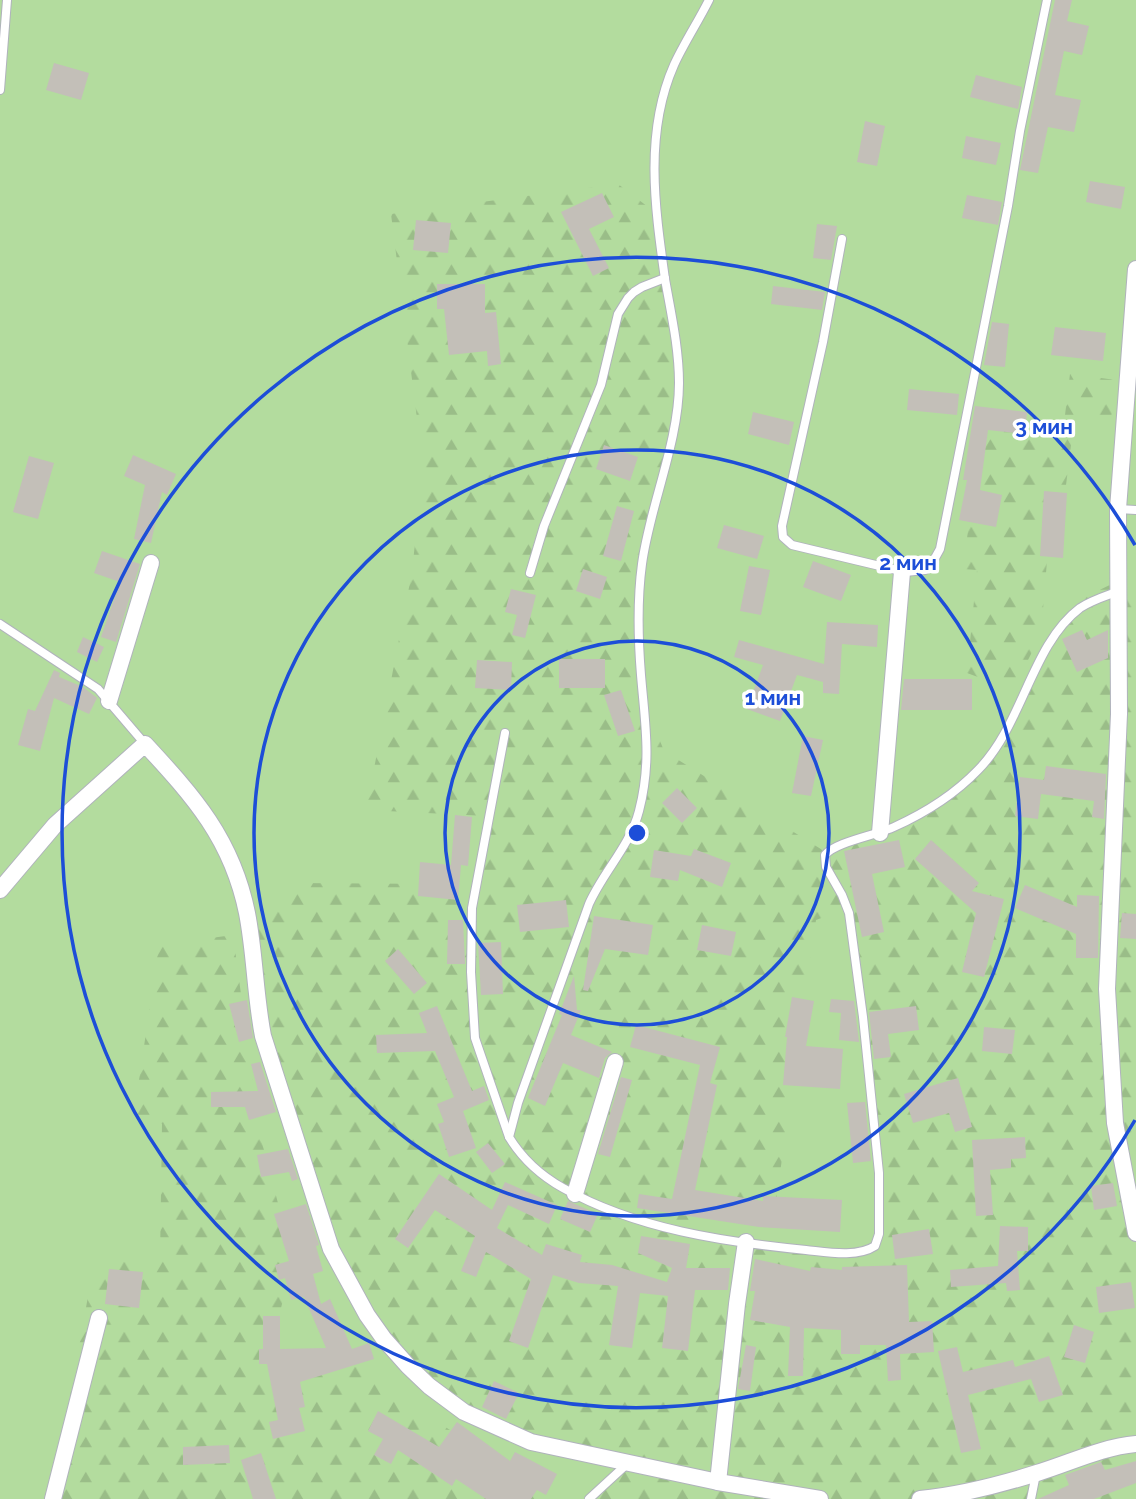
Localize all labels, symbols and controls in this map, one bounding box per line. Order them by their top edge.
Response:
text: 3 мин [1015,414,1073,439]
text: 2 мин [879,550,937,575]
text: 1 мин [745,685,801,710]
centre of rings [625,821,649,845]

